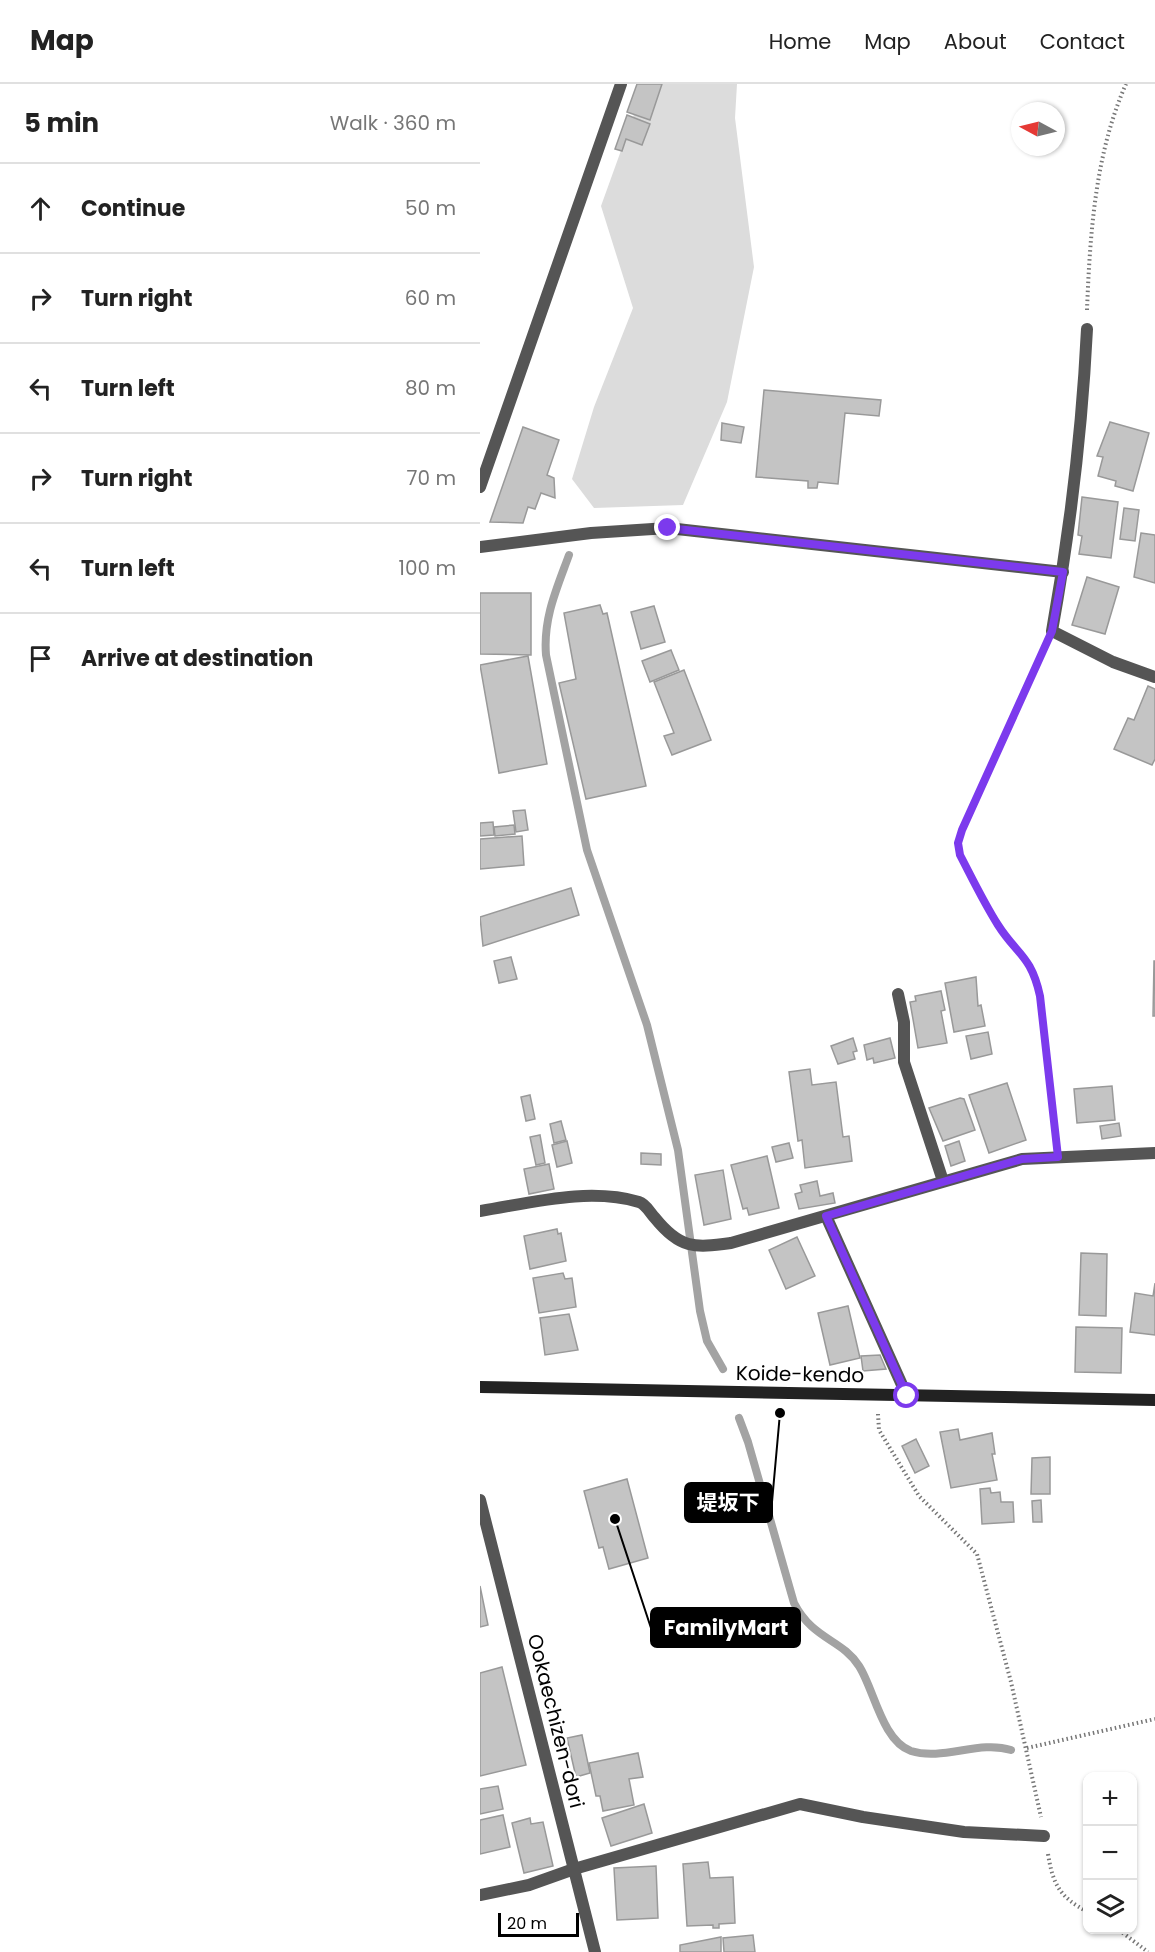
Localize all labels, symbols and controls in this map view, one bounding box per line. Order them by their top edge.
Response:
text: Map [30,21,94,60]
text: Home [769,27,831,56]
text: Map [864,27,911,56]
text: About [944,27,1007,56]
text: Contact [1040,27,1125,56]
north arrow [1011,102,1065,156]
text: 5 min [24,105,99,141]
text: Walk · 360 m [330,109,456,137]
icon: ahead [24,192,57,225]
text: Continue [81,193,185,224]
text: 50 m [405,194,456,222]
icon: right [24,282,57,315]
text: Turn right [81,283,192,314]
text: 60 m [405,284,456,312]
icon: left [24,372,57,405]
text: Turn left [81,373,175,404]
text: 80 m [405,374,456,402]
icon: right [24,462,57,495]
text: Turn right [81,463,192,494]
text: 70 m [407,464,456,492]
route end [654,514,680,540]
icon: left [24,552,57,585]
text: Turn left [81,553,175,584]
text: 100 m [399,554,456,582]
icon: arrive [24,642,57,675]
text: Arrive at destination [81,643,313,674]
street label: Koide-kendo [736,1359,864,1389]
route start [893,1382,919,1408]
callout: 堤坂下 [685,1483,772,1522]
text: 堤坂下 [697,1488,760,1517]
callout: FamilyMart [651,1608,800,1647]
text: FamilyMart [664,1613,788,1642]
street label: Ookaechizen-dori [521,1631,591,1811]
map controls [1083,1772,1137,1934]
button: + [1083,1772,1137,1826]
button: − [1083,1826,1137,1880]
button: layers [1083,1880,1137,1934]
scale bar [498,1910,579,1938]
text: 20 m [507,1912,547,1935]

